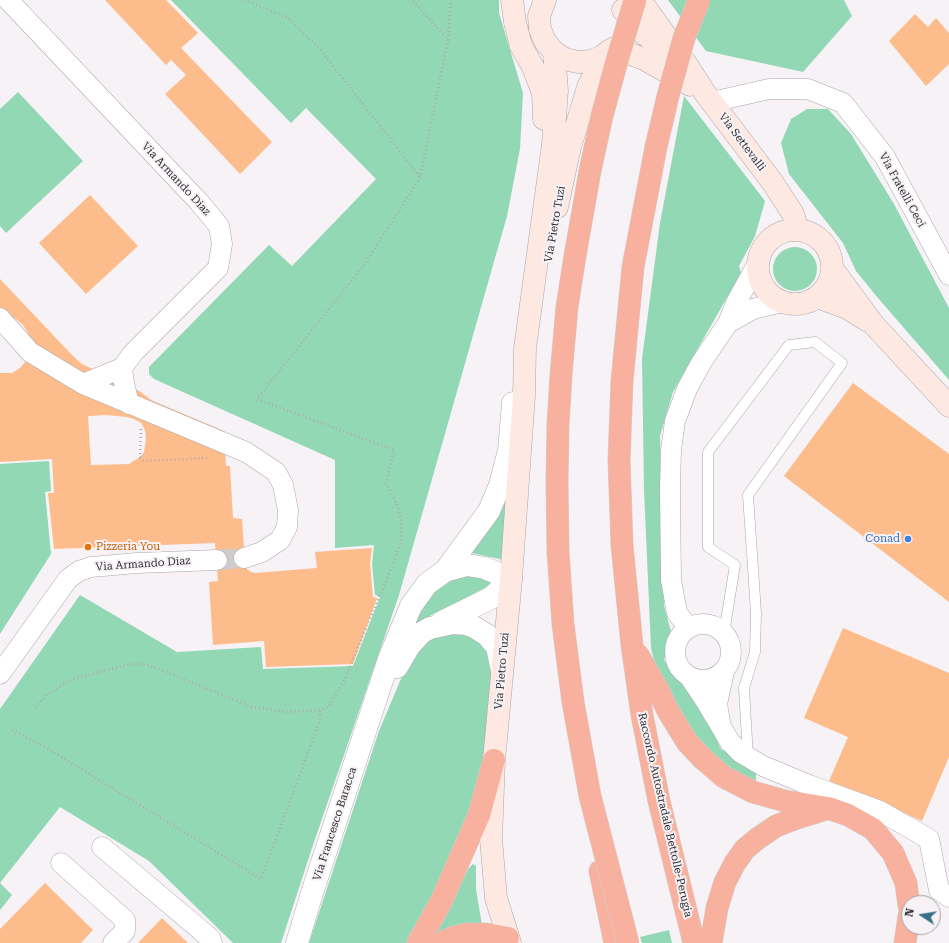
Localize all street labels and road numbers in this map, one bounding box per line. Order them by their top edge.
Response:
street label: Via Settevalli [716,110,768,174]
street label: Via Armando Diaz [139,140,213,218]
street label: Via Fratelli Ceci [876,150,928,230]
street label: Via Pietro Tuzi [542,185,568,263]
street label: Via Armando Diaz [95,554,191,574]
street label: Via Pietro Tuzi [492,632,512,710]
street label: Raccordo Autostradale Bettolle-Perugia [635,711,695,919]
street label: Via Francesco Baracca [310,765,360,883]

